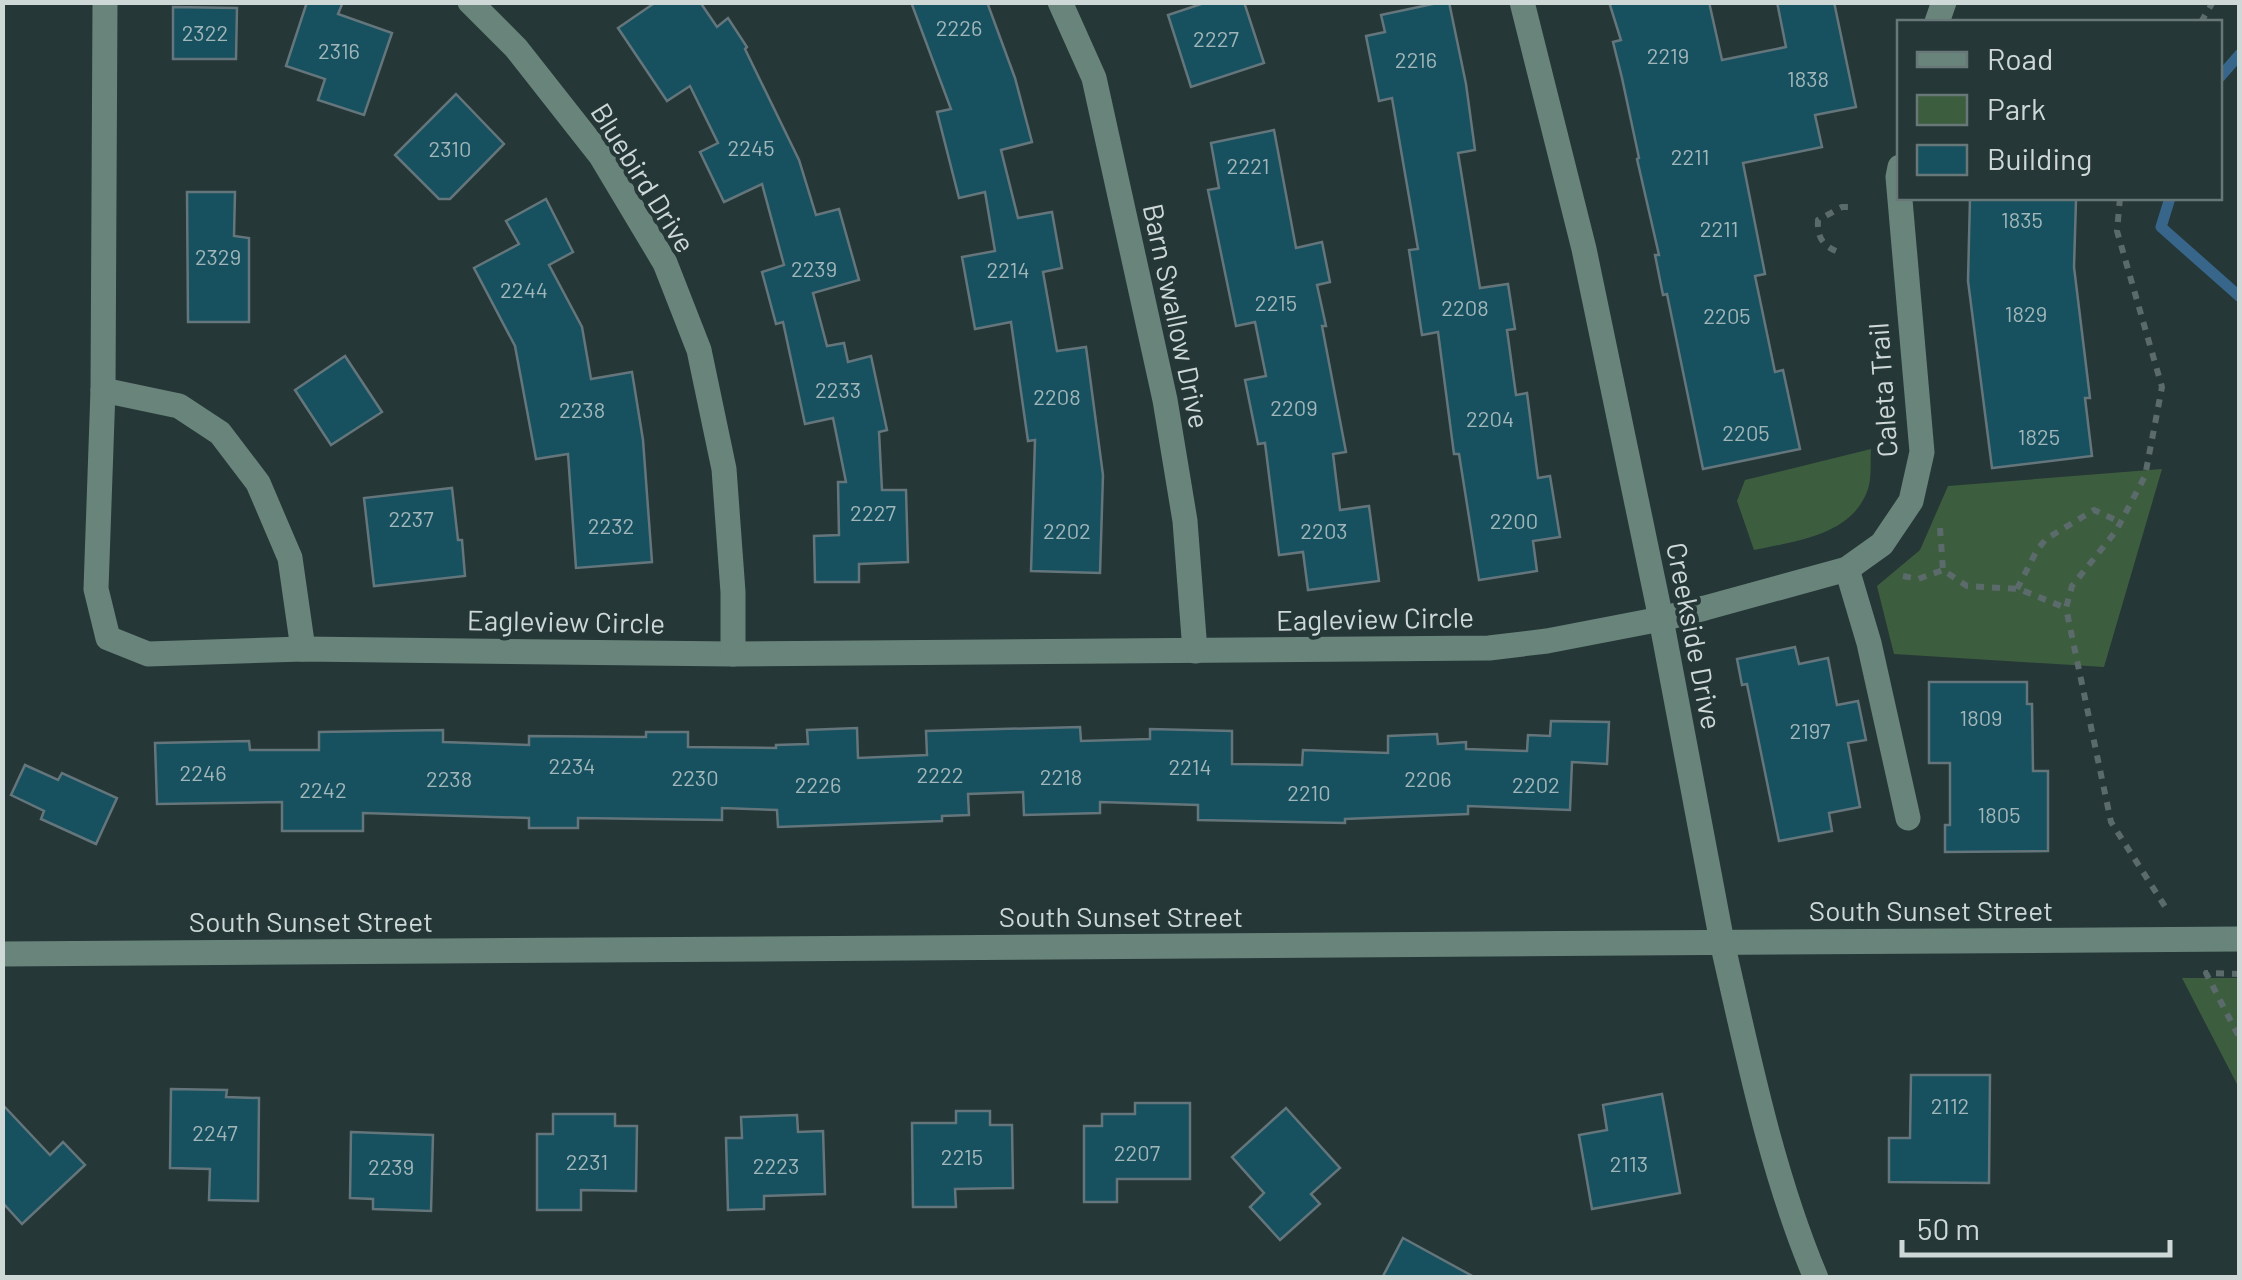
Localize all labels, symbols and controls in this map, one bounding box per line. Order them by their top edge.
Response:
house number: 2226 [936,14,982,40]
house number: 2322 [182,19,228,45]
legend [1897,20,2222,200]
house number: 2227 [1193,25,1239,51]
house number: 2316 [318,37,360,63]
text: Road [1987,40,2053,76]
house number: 2219 [1647,42,1689,68]
house number: 2216 [1395,46,1437,72]
house number: 1838 [1787,65,1829,91]
text: Park [1987,90,2046,126]
street label: Bluebird Drive [584,97,703,258]
house number: 2245 [727,134,775,160]
house number: 2310 [429,135,471,161]
text: Building [1987,140,2092,176]
house number: 2211 [1671,143,1709,169]
house number: 2221 [1227,152,1269,178]
street label: Barn Swallow Drive [1137,200,1217,431]
house number: 1835 [2001,206,2043,232]
house number: 2211 [1700,215,1738,241]
house number: 2329 [195,243,241,269]
house number: 2239 [791,255,837,281]
house number: 2214 [986,256,1030,282]
house number: 2244 [500,276,548,302]
house number: 2215 [1255,289,1297,315]
house number: 2208 [1441,294,1489,320]
house number: 1829 [2005,300,2047,326]
house number: 2205 [1703,302,1751,328]
street label: Caleta Trail [1860,322,1904,459]
house number: 2233 [815,376,861,402]
house number: 2208 [1033,383,1081,409]
house number: 2209 [1270,394,1318,420]
house number: 2238 [559,396,605,422]
house number: 2204 [1466,405,1514,431]
house number: 2205 [1722,419,1770,445]
house number: 1825 [2018,423,2060,449]
house number: 2227 [850,499,896,525]
house number: 2237 [388,505,434,531]
house number: 2200 [1490,507,1538,533]
house number: 2232 [588,512,634,538]
house number: 2202 [1043,517,1091,543]
house number: 2203 [1300,517,1348,543]
street label: Creekside Drive [1660,539,1730,732]
street label: Eagleview Circle [1276,599,1474,637]
street label: Eagleview Circle [467,602,665,640]
house number: 1809 [1959,704,2003,730]
house number: 2197 [1789,717,1831,743]
house number: 2234 [549,752,595,778]
house number: 2214 [1168,753,1212,779]
house number: 2246 [179,759,227,785]
house number: 2222 [916,761,964,787]
house number: 2218 [1040,763,1082,789]
house number: 2230 [671,764,719,790]
house number: 2238 [426,765,472,791]
house number: 2206 [1404,765,1452,791]
house number: 2226 [795,771,841,797]
house number: 2202 [1512,771,1560,797]
house number: 2242 [299,776,347,802]
house number: 2210 [1287,779,1331,805]
house number: 1805 [1978,801,2020,827]
street label: South Sunset Street [1809,893,2053,927]
street label: South Sunset Street [999,899,1243,933]
street label: South Sunset Street [189,904,433,938]
house number: 2112 [1931,1092,1969,1118]
house number: 2247 [192,1119,238,1145]
house number: 2207 [1114,1139,1160,1165]
house number: 2215 [941,1143,983,1169]
house number: 2231 [566,1148,608,1174]
house number: 2113 [1610,1150,1648,1176]
house number: 2223 [753,1152,799,1178]
house number: 2239 [368,1153,414,1179]
scale bar [1902,1195,2170,1257]
text: 50 m [1917,1210,1980,1246]

